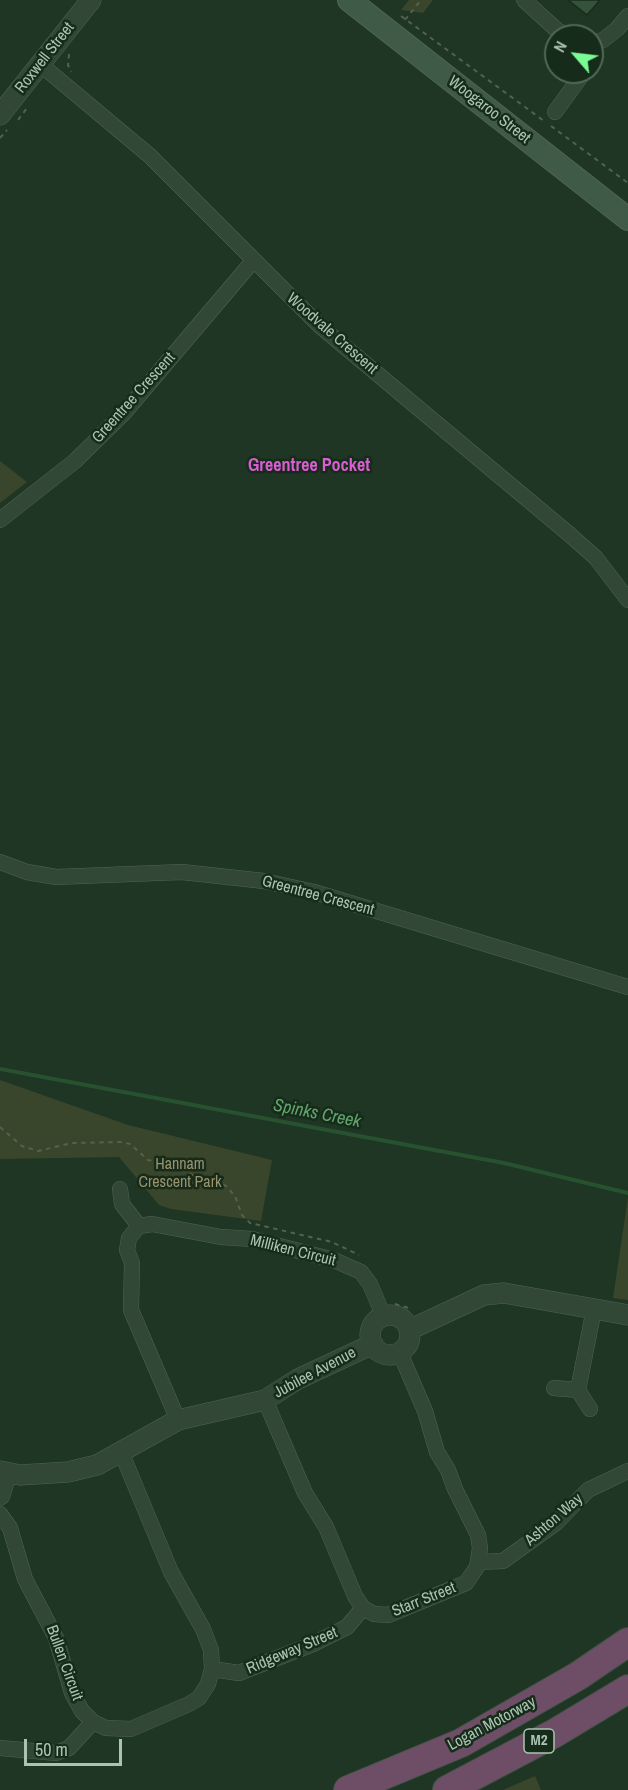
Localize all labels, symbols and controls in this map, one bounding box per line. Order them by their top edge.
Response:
street label: Roxwell Street [11,19,79,97]
north arrow [544,24,604,84]
text: N [548,37,572,56]
street label: Woogaroo Street [444,72,534,148]
street label: Woodvale Crescent [283,289,381,379]
street label: Greentree Crescent [88,349,180,447]
district label: Greentree Pocket [248,455,370,477]
street label: Greentree Crescent [260,872,376,920]
water label: Spinks Creek [271,1095,363,1133]
park label: Hannam Crescent Park [138,1155,222,1193]
street label: Milliken Circuit [248,1231,338,1271]
street label: Jubilee Avenue [271,1343,359,1403]
street label: Ashton Way [521,1490,587,1550]
street label: Starr Street [389,1579,459,1621]
street label: Bullen Circuit [42,1623,86,1703]
street label: Ridgeway Street [244,1623,340,1679]
street label: Logan Motorway [445,1693,539,1755]
scale bar [27,1727,124,1765]
road number: M2 [524,1729,554,1753]
text: 50 m [35,1737,68,1762]

